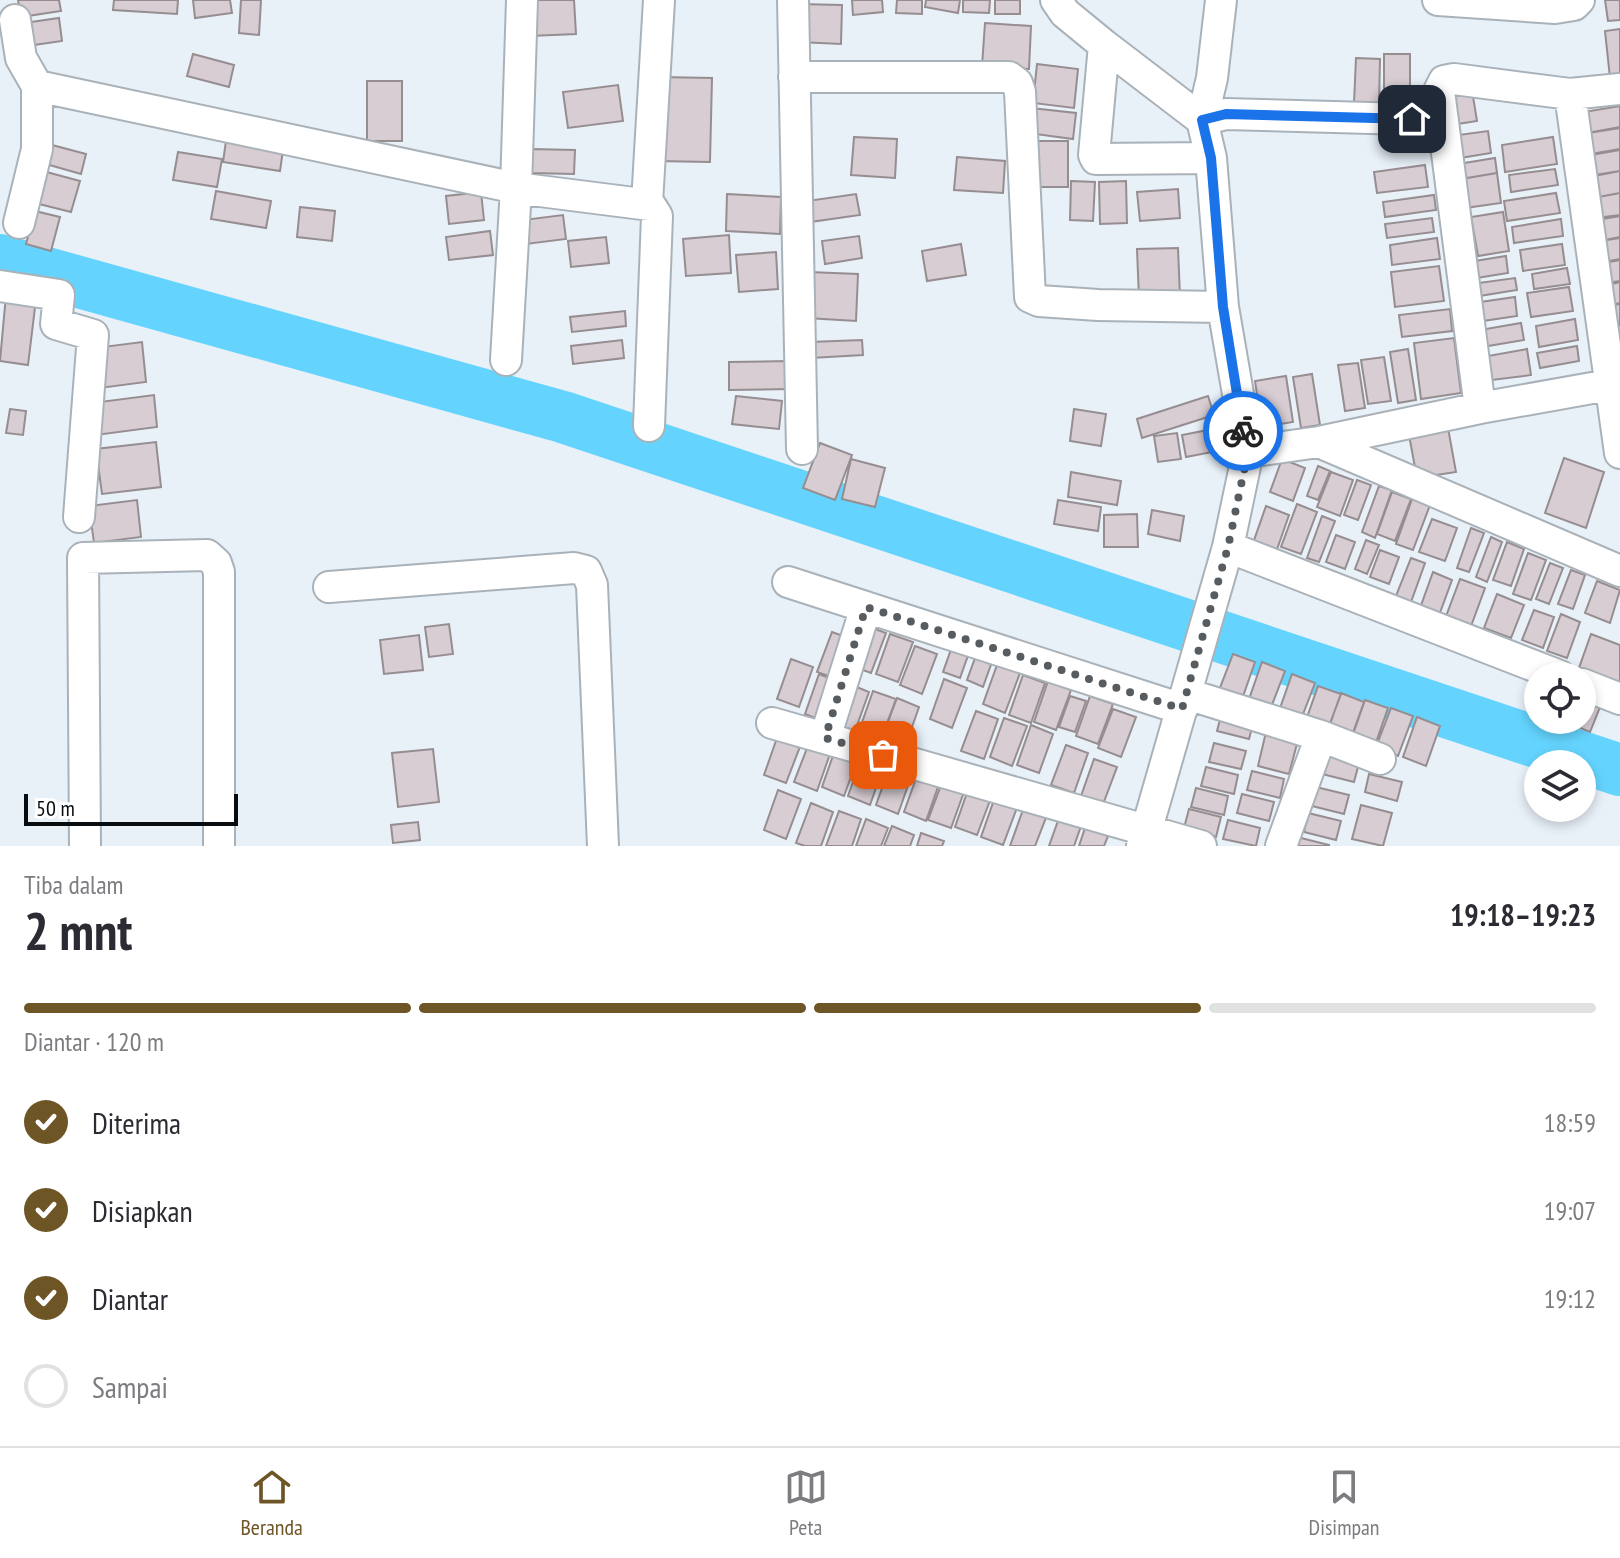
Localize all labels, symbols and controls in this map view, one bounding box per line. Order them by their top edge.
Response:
pin [1378,85,1446,153]
icon: home [1390,97,1434,141]
courier [1203,391,1283,471]
icon: bike [1221,409,1265,453]
map controls [1524,662,1596,822]
button: locate [1524,662,1596,734]
pin [849,721,917,789]
icon: bag [861,733,905,777]
button: layers [1524,750,1596,822]
scale bar [24,790,238,826]
text: 50 m [36,794,75,822]
text: Tiba dalam [24,868,124,901]
text: 19:18–19:23 [1450,895,1596,934]
text: 2 mnt [24,897,132,964]
text: Diantar · 120 m [24,1025,164,1058]
icon: check [24,1100,68,1144]
text: Diterima [92,1103,181,1142]
text: 18:59 [1544,1106,1596,1139]
icon: check [24,1188,68,1232]
text: Disiapkan [92,1191,193,1230]
text: 19:07 [1544,1194,1596,1227]
icon: check [24,1276,68,1320]
text: Diantar [92,1279,168,1318]
text: 19:12 [1544,1282,1596,1315]
text: Sampai [92,1367,168,1406]
tab: Beranda [240,1465,303,1541]
tab: Peta [784,1465,828,1541]
tab: Disimpan [1309,1465,1380,1541]

